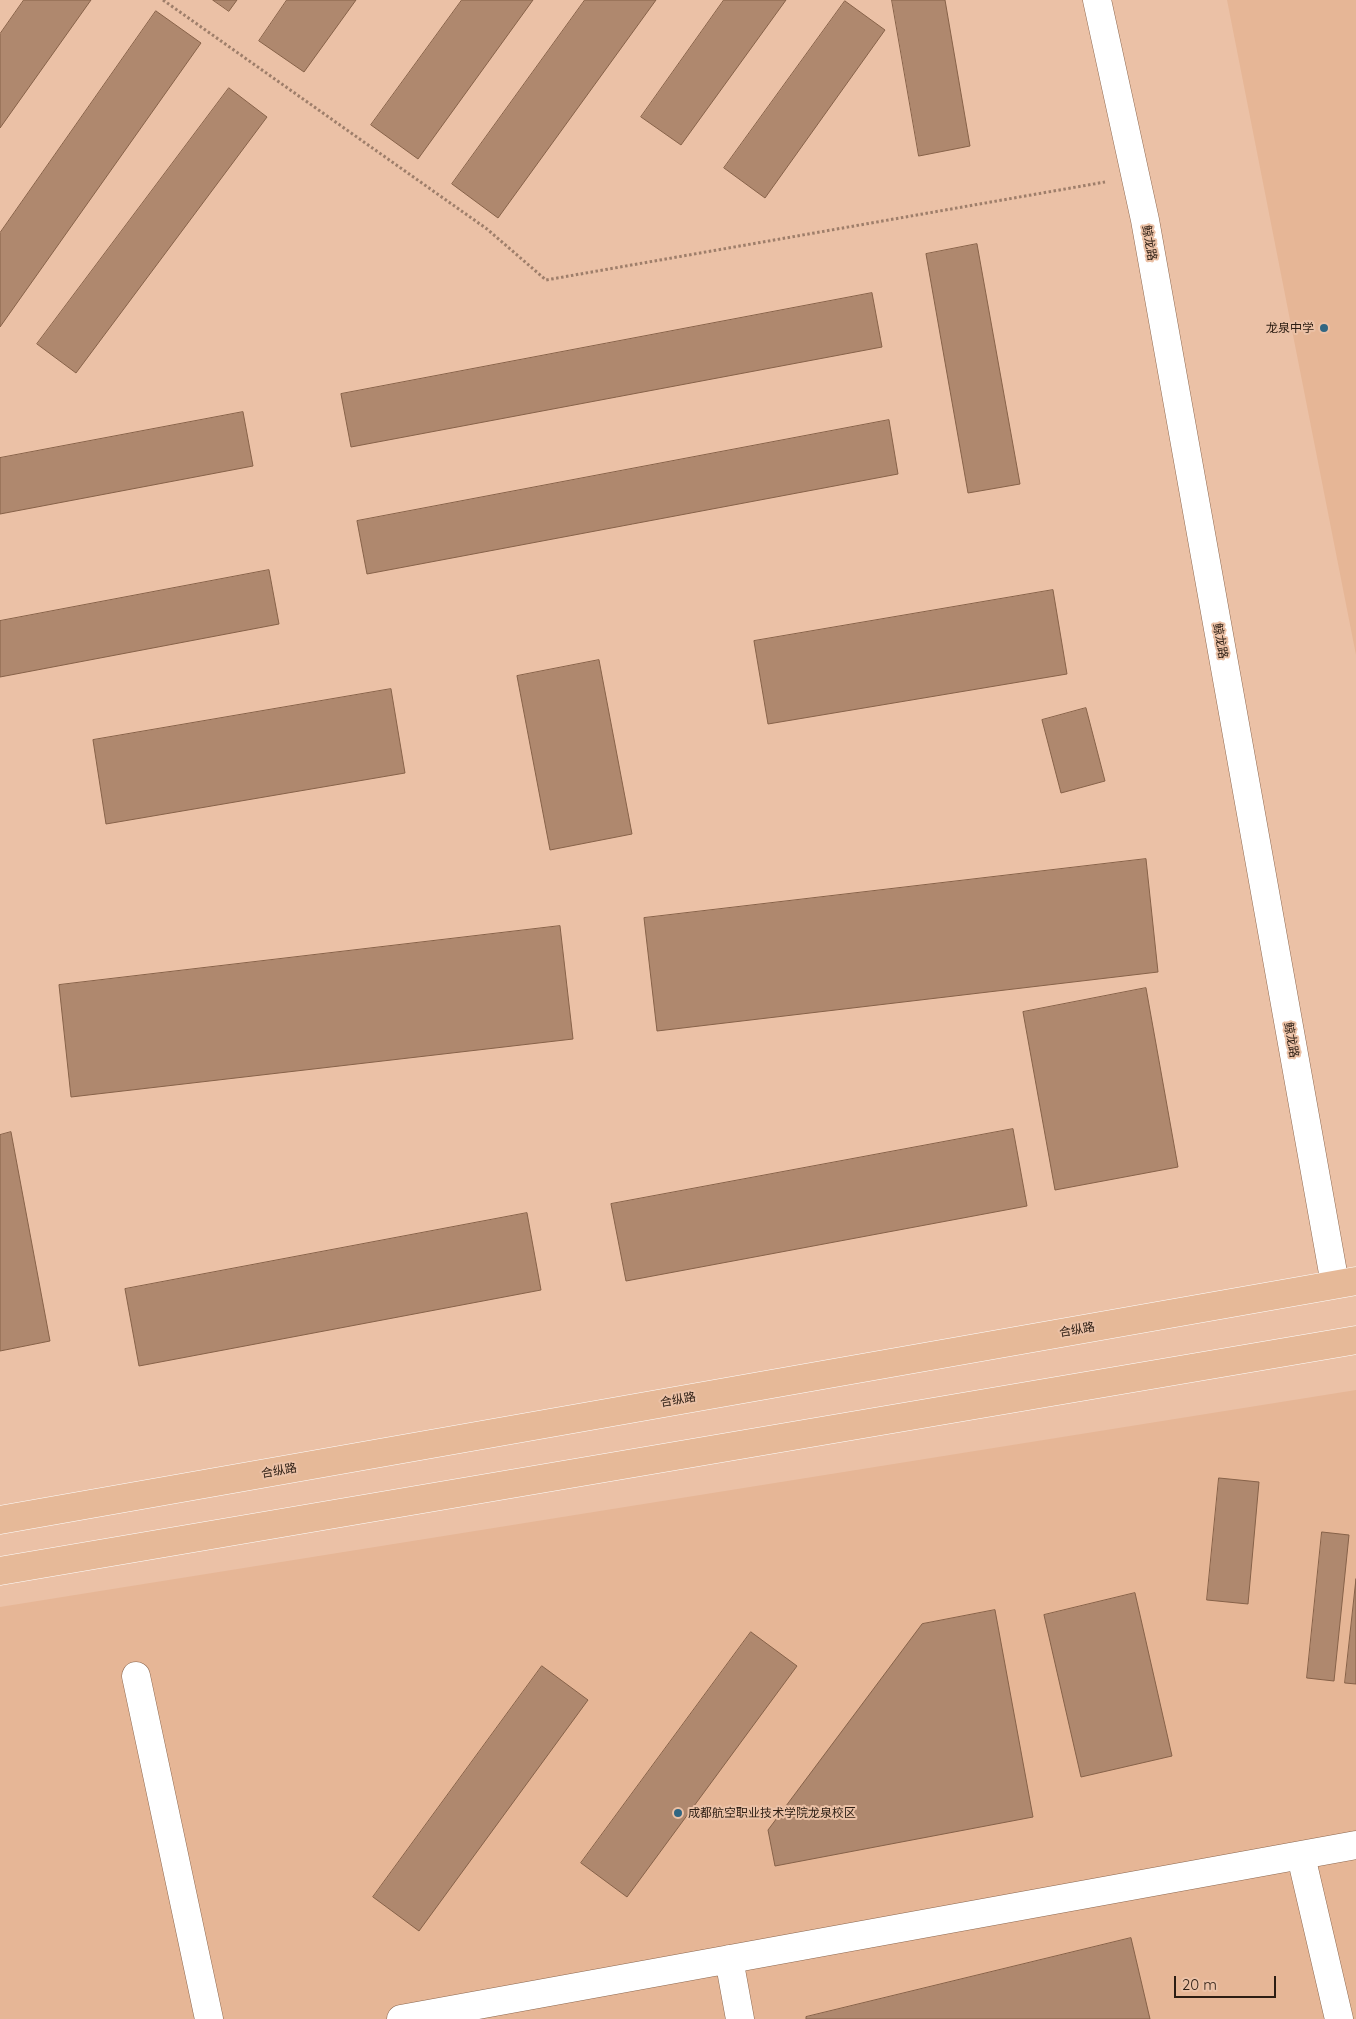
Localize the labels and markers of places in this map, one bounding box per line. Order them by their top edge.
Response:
place label: 龙泉中学 [1266,321,1314,335]
marker: 龙泉中学 [1318,322,1330,334]
place label: 成都航空职业技术学院龙泉校区 [688,1806,856,1820]
marker: 成都航空职业技术学院龙泉校区 [672,1807,684,1819]

